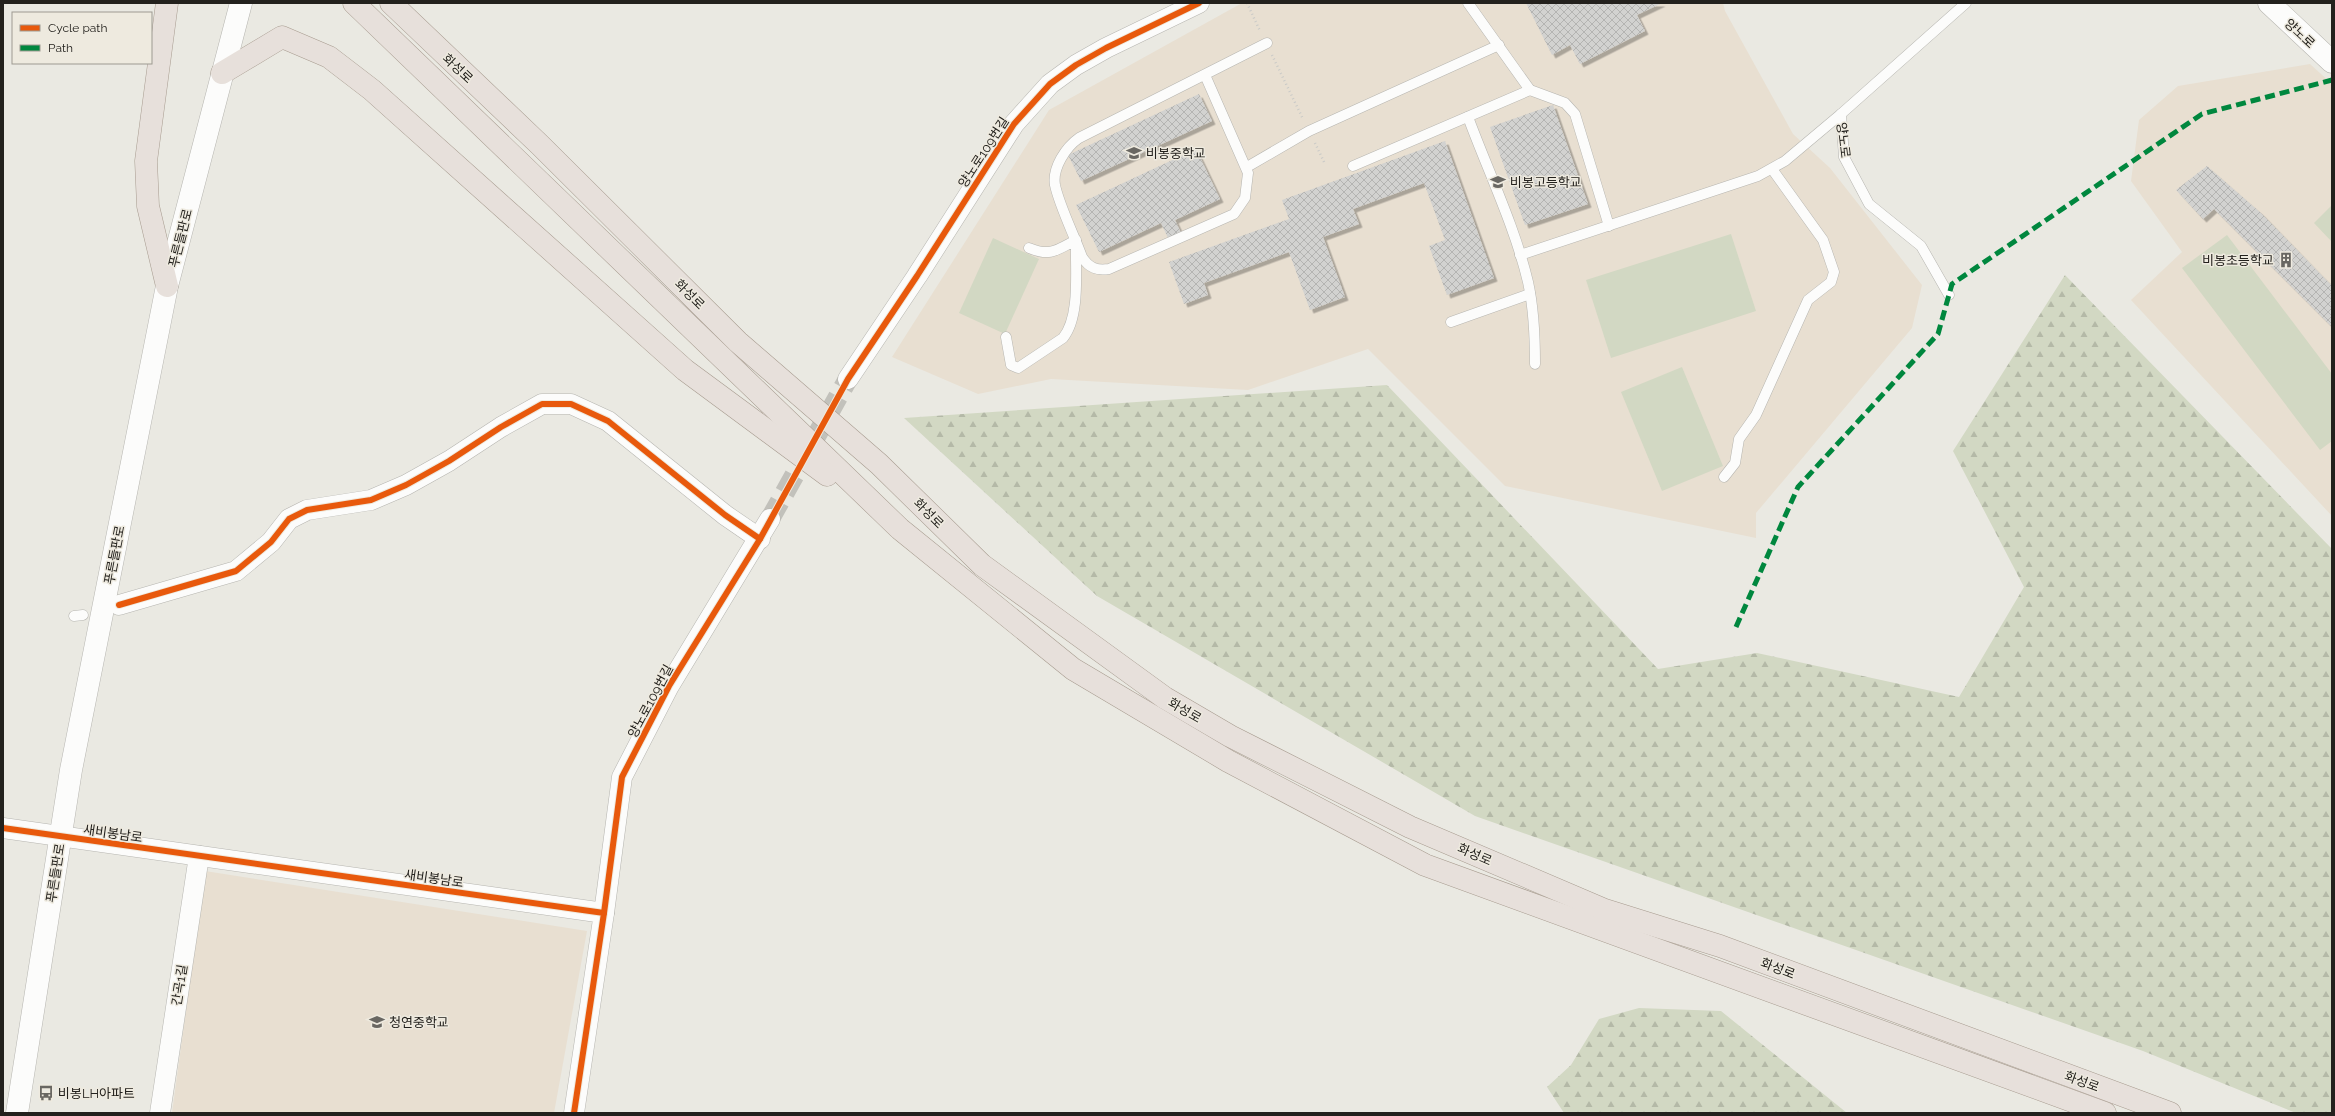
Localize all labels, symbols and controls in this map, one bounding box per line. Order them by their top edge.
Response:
legend [12,12,152,64]
street label: 양노로 [2281,16,2318,51]
text: Cycle path [48,21,107,35]
text: Path [48,41,73,55]
street label: 화성로 [439,51,476,86]
street label: 양노로109번길 [955,114,1012,190]
street label: 양노로 [1834,121,1853,159]
school or university icon: 비봉중학교 [1125,144,1143,162]
place label: 비봉중학교 [1146,146,1206,161]
school or university icon: 비봉고등학교 [1489,173,1507,191]
place label: 비봉고등학교 [1510,175,1582,190]
street label: 푸른들판로 [166,207,195,269]
building icon: 비봉초등학교 [2277,251,2295,269]
place label: 비봉초등학교 [2202,253,2274,268]
street label: 화성로 [672,276,708,312]
street label: 화성로 [911,495,947,531]
street label: 푸른들판로 [101,524,128,586]
street label: 양노로109번길 [625,662,676,740]
street label: 화성로 [1165,695,1204,726]
street label: 새비봉남로 [82,822,144,845]
street label: 화성로 [1455,841,1494,868]
street label: 푸른들판로 [43,842,68,904]
street label: 새비봉남로 [403,867,465,890]
street label: 화성로 [1758,955,1797,982]
street label: 간곡1길 [169,963,190,1007]
school or university icon: 청연중학교 [368,1013,386,1031]
place label: 청연중학교 [389,1015,449,1030]
street label: 화성로 [2062,1068,2101,1095]
bus stop icon: 비봉LH아파트 [37,1084,55,1102]
place label: 비봉LH아파트 [58,1086,135,1101]

